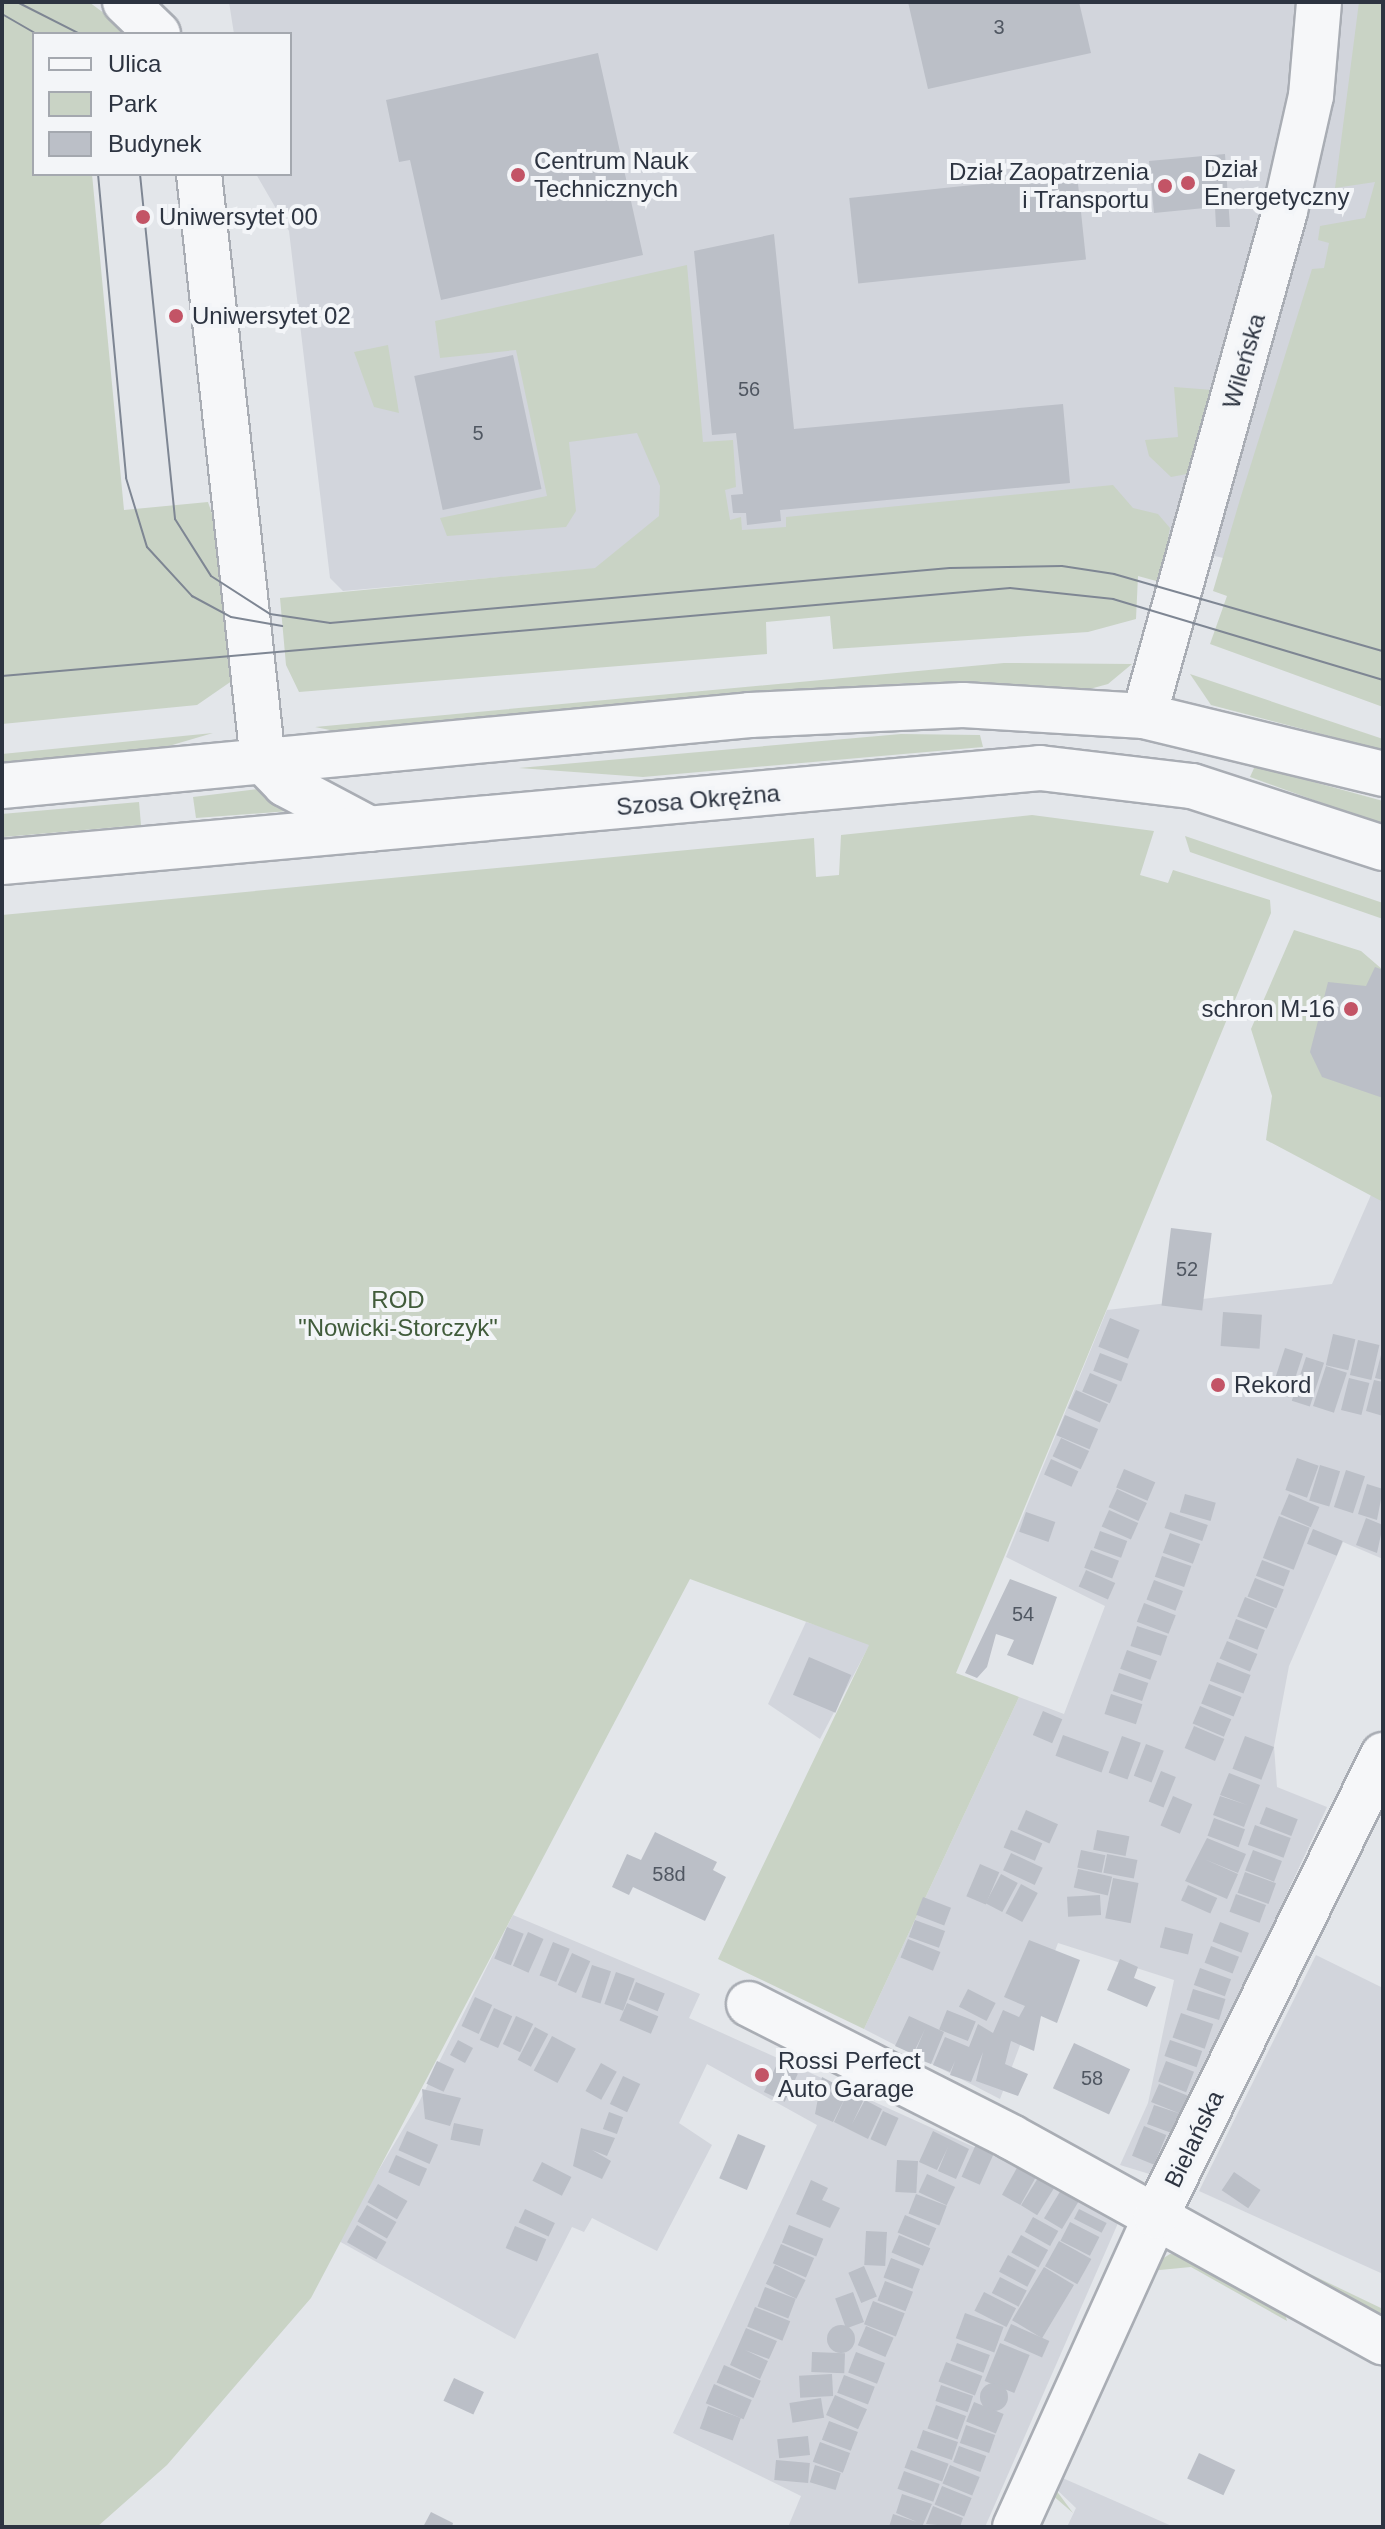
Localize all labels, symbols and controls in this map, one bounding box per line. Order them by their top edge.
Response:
house number: 3 [993,15,1005,39]
legend [32,32,292,176]
text: Ulica [108,50,161,77]
text: Park [108,90,157,117]
text: Budynek [108,130,201,157]
place label: Centrum Nauk Technicznych [534,147,689,203]
place label: Dział Energetyczny [1204,155,1349,211]
place label: Dział Zaopatrzenia i Transportu [949,158,1149,214]
marker: Centrum Nauk Technicznych [509,166,527,184]
marker: Dział Energetyczny [1179,174,1197,192]
marker: Dział Zaopatrzenia i Transportu [1156,177,1174,195]
place label: Uniwersytet 00 [159,203,318,231]
marker: Uniwersytet 00 [134,208,152,226]
place label: Uniwersytet 02 [192,302,351,330]
marker: Uniwersytet 02 [167,307,185,325]
street label: Wileńska [1217,310,1271,412]
house number: 56 [738,377,760,401]
house number: 5 [472,421,484,445]
street label: Szosa Okrężna [615,779,781,821]
place label: schron M-16 [1202,995,1335,1023]
marker: schron M-16 [1342,1000,1360,1018]
house number: 52 [1176,1257,1198,1281]
park label: ROD "Nowicki-Storczyk" [298,1286,498,1342]
place label: Rekord [1234,1371,1311,1399]
marker: Rekord [1209,1376,1227,1394]
house number: 54 [1012,1602,1034,1626]
house number: 58d [652,1862,686,1886]
place label: Rossi Perfect Auto Garage [778,2047,921,2103]
marker: Rossi Perfect Auto Garage [753,2066,771,2084]
house number: 58 [1081,2066,1103,2090]
street label: Bielańska [1158,2086,1230,2192]

